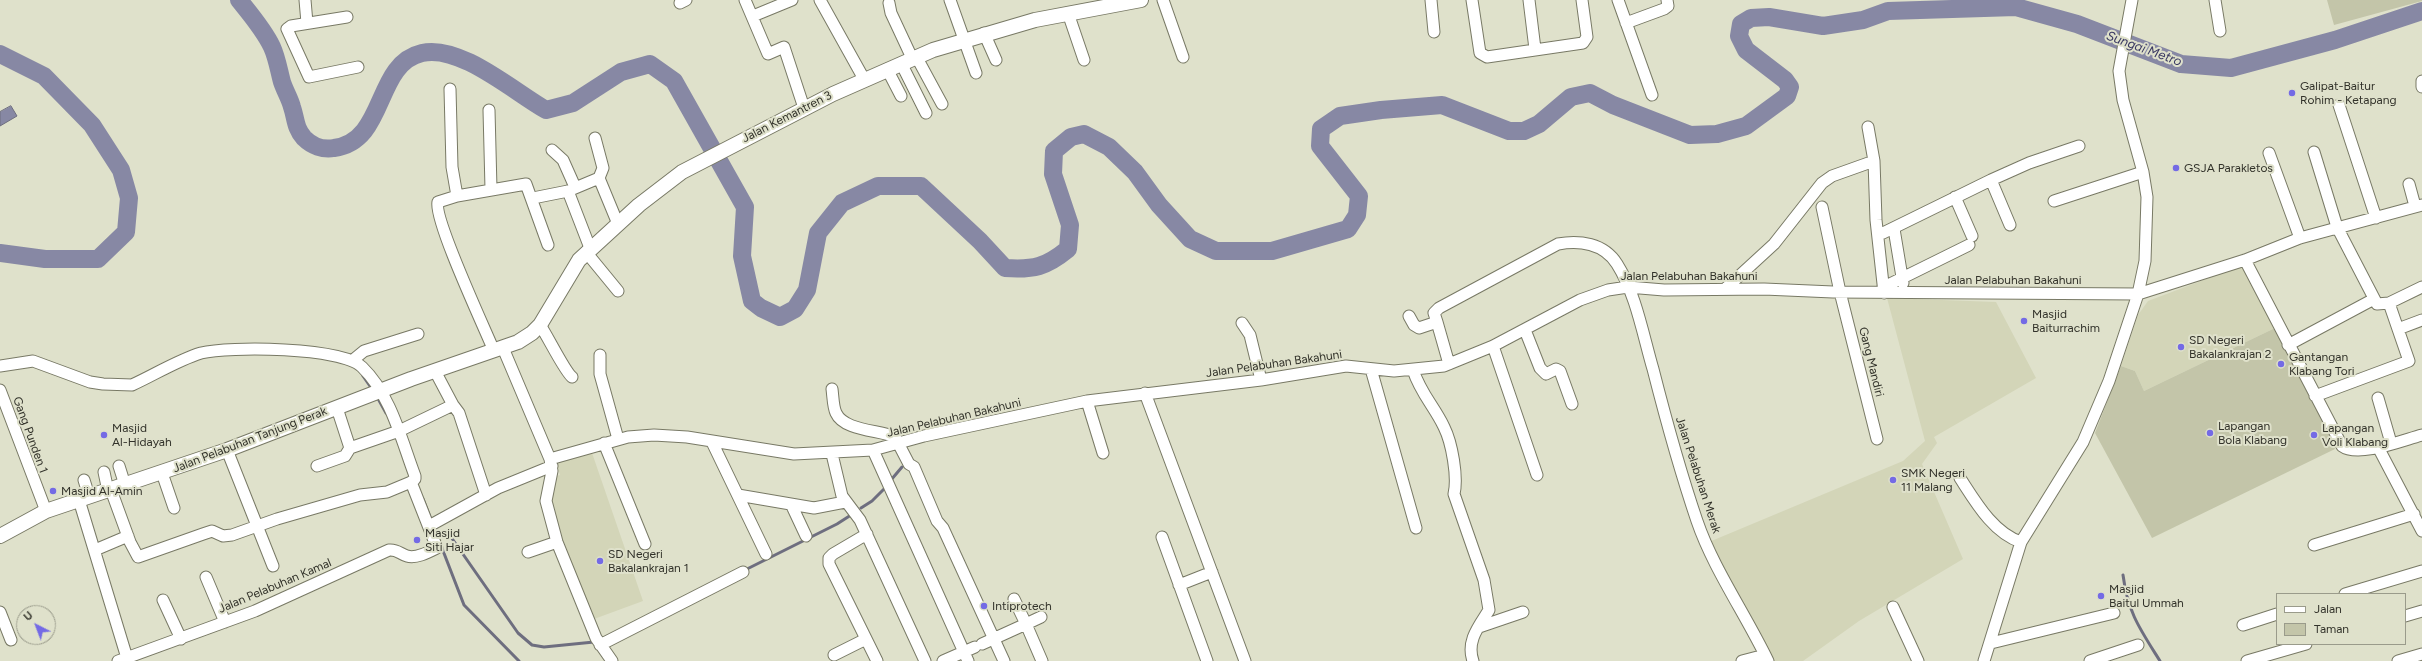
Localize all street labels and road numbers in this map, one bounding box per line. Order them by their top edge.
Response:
street label: Jalan Kemantren 3 [740,88,834,146]
street label: Jalan Pelabuhan Bakahuni [1620,269,1758,283]
street label: Jalan Pelabuhan Bakahuni [1944,273,2082,287]
street label: Gang Mandiri [1855,326,1887,398]
street label: Jalan Pelabuhan Bakahuni [1205,347,1343,381]
street label: Gang Punden 1 [9,395,51,475]
street label: Jalan Pelabuhan Bakahuni [886,396,1022,440]
street label: Jalan Pelabuhan Tanjung Perak [171,404,329,476]
street label: Jalan Pelabuhan Merak [1672,415,1724,535]
street label: Jalan Pelabuhan Kamal [216,556,334,616]

